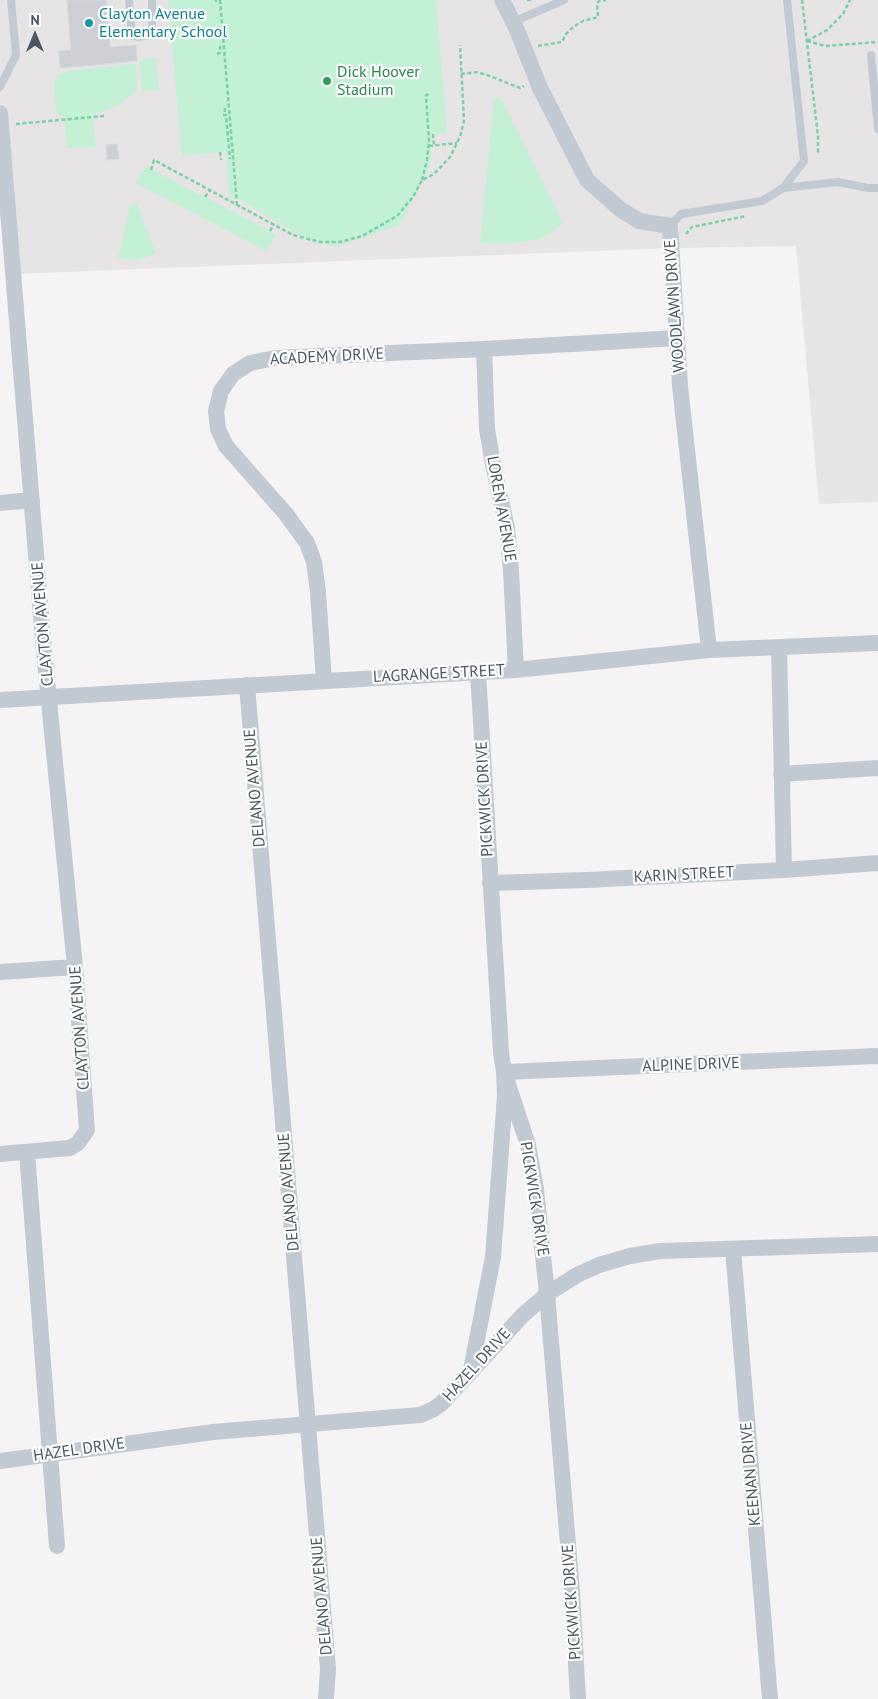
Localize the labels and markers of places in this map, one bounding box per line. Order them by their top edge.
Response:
place label: Clayton Avenue Elementary School [99,4,227,42]
marker: Clayton Avenue Elementary School [83,17,95,29]
place label: Dick Hoover Stadium [337,62,420,100]
marker: Dick Hoover Stadium [321,75,333,87]

